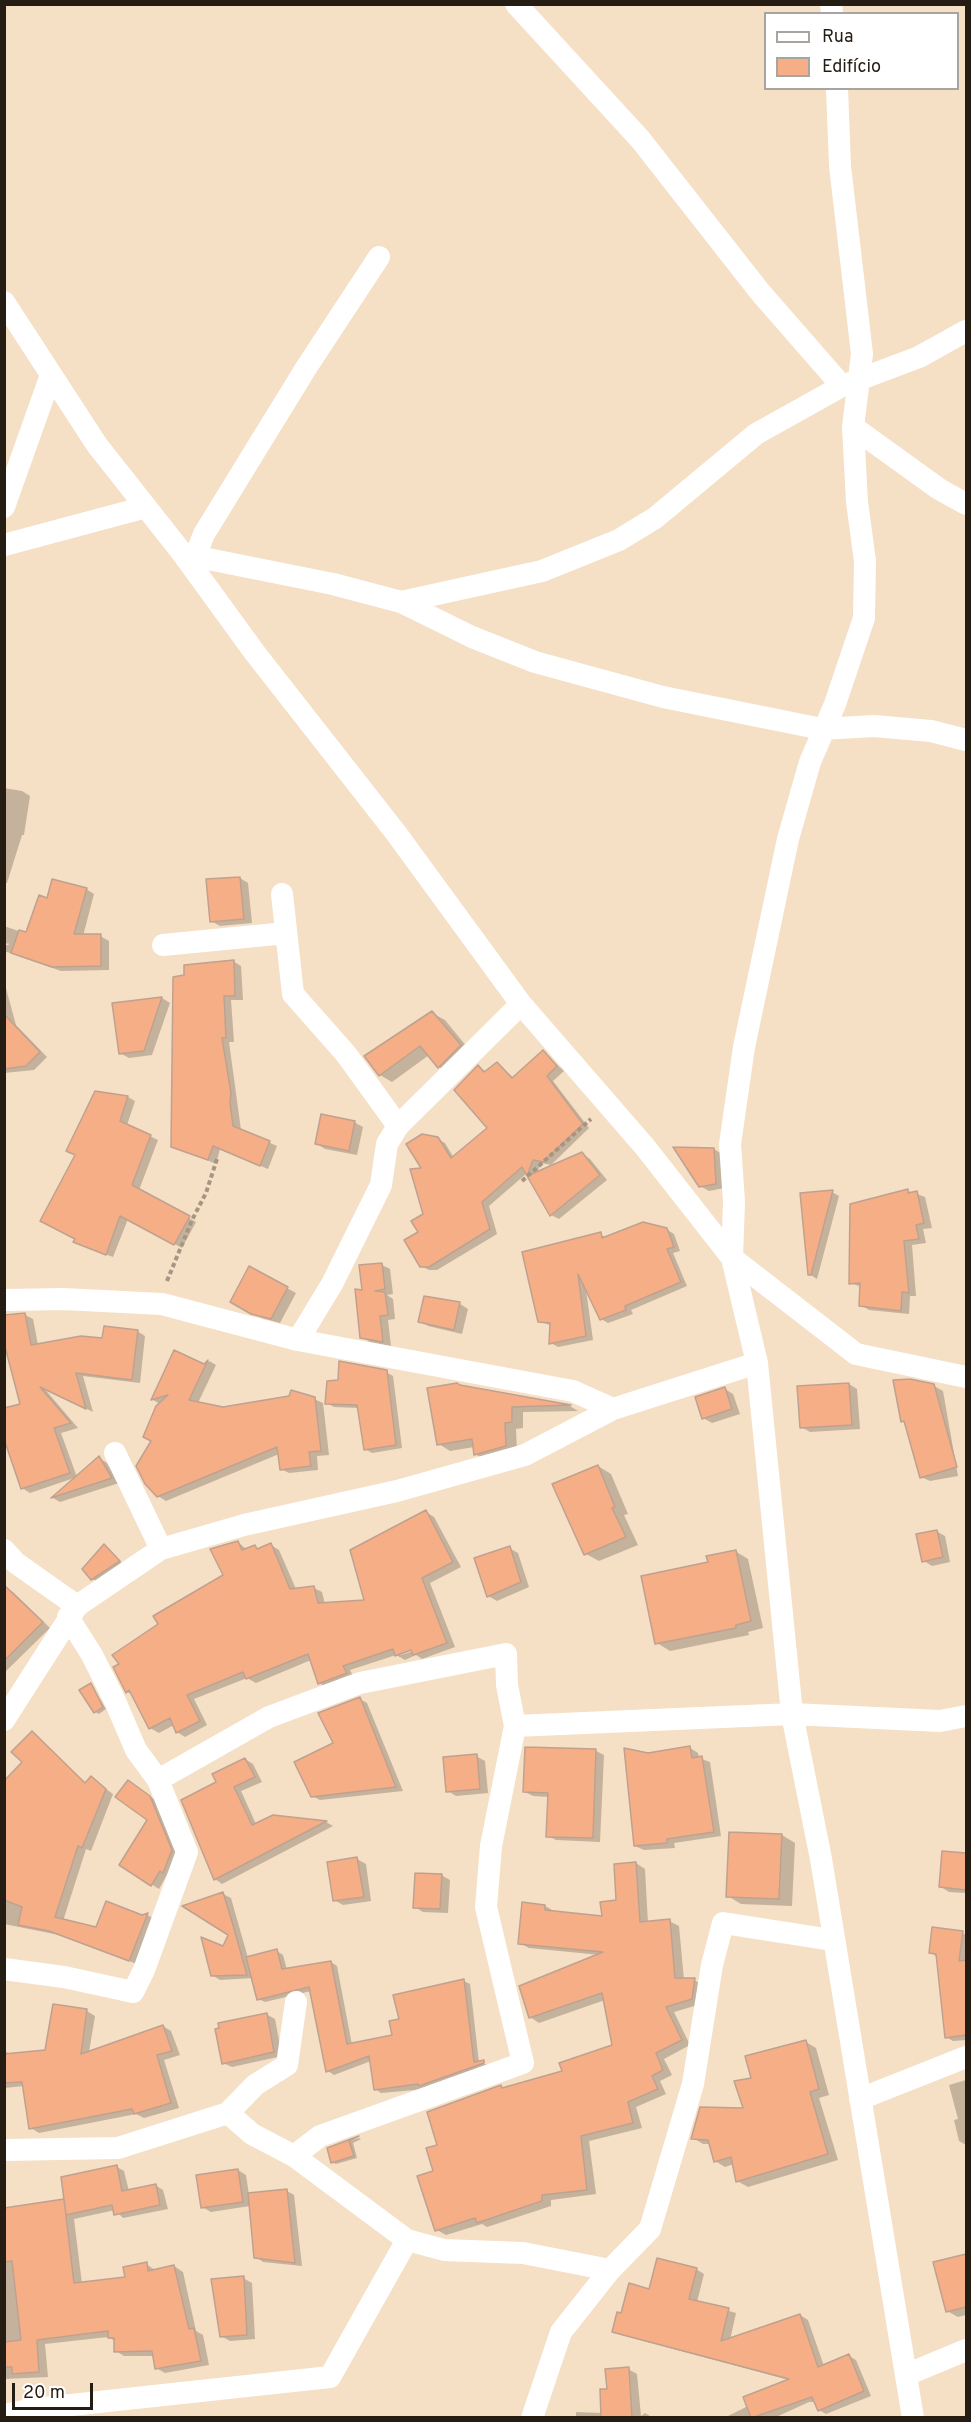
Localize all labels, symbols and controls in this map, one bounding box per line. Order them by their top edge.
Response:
legend [764,12,959,90]
text: Rua [822,26,853,49]
text: Edifício [822,56,881,79]
scale bar [15,2371,96,2409]
text: 20 m [23,2382,65,2405]

